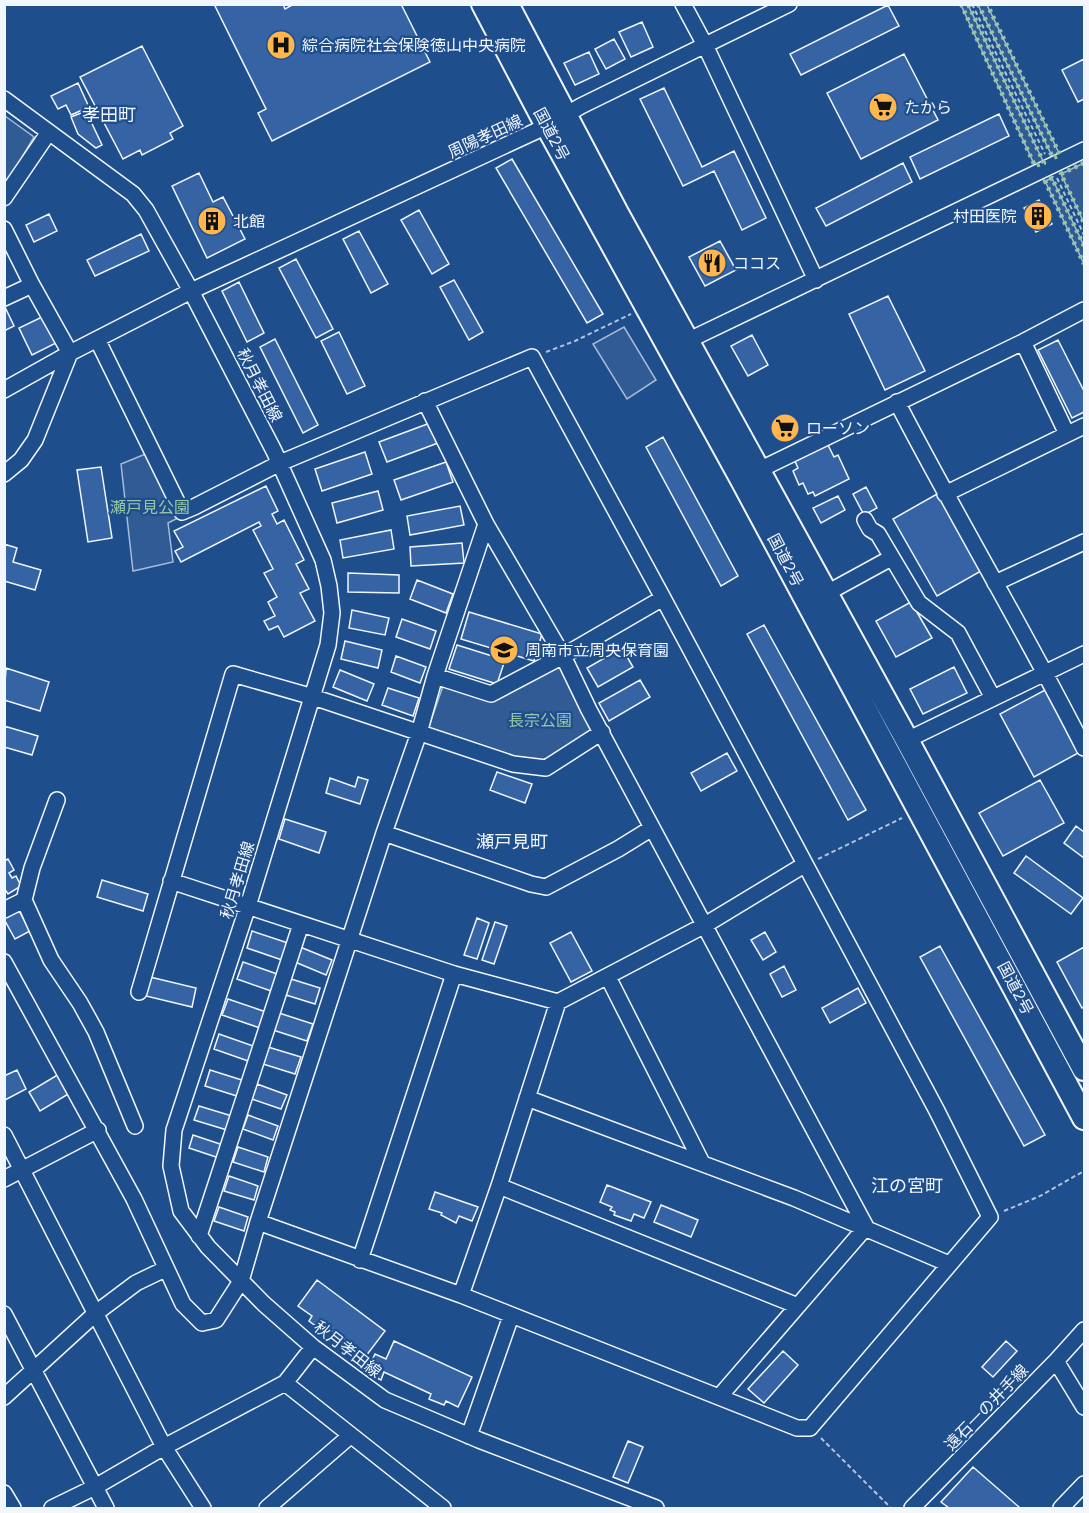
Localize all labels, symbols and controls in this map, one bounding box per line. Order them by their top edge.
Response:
hospital icon: 綜合病院社会保険徳山中央病院 [265,29,297,61]
place label: 綜合病院社会保険徳山中央病院 [302,34,526,56]
supermarket icon: たから [867,91,899,123]
place label: たから [904,96,952,118]
district label: 孝田町 [82,102,136,126]
street label: 国道2号 [529,104,575,164]
street label: 周陽孝田線 [444,109,526,163]
building icon: 村田医院 [1022,200,1054,232]
building icon: 北館 [196,205,228,237]
place label: 村田医院 [953,205,1017,227]
place label: 北館 [233,210,265,232]
restaurant icon: ココス [696,247,728,279]
place label: ココス [733,252,781,274]
street label: 秋月孝田線 [232,344,288,426]
supermarket icon: ローソン [769,412,801,444]
place label: ローソン [806,417,870,439]
park label: 瀬戸見公園 [110,496,190,518]
street label: 国道2号 [763,530,809,590]
school or university icon: 周南市立周央保育園 [488,634,520,666]
place label: 周南市立周央保育園 [525,639,669,661]
park label: 長宗公園 [508,709,572,731]
district label: 瀬戸見町 [476,829,548,853]
street label: 秋月孝田線 [215,839,259,921]
street label: 国道2号 [993,958,1039,1018]
district label: 江の宮町 [871,1173,943,1197]
street label: 秋月孝田線 [310,1316,386,1382]
street label: 遠石一の井手線 [939,1359,1033,1455]

